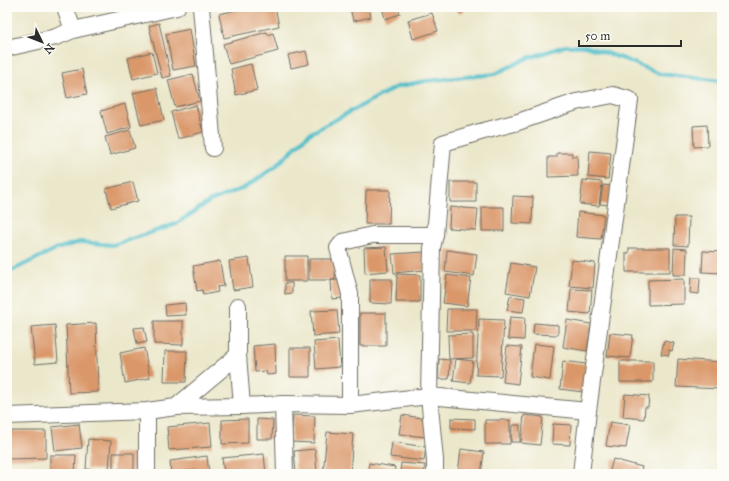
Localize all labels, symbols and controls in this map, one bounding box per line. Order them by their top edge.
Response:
north arrow [22,22,62,62]
scale bar [579,22,681,48]
text: 50 m [585,29,610,43]
text: N [41,41,57,57]

